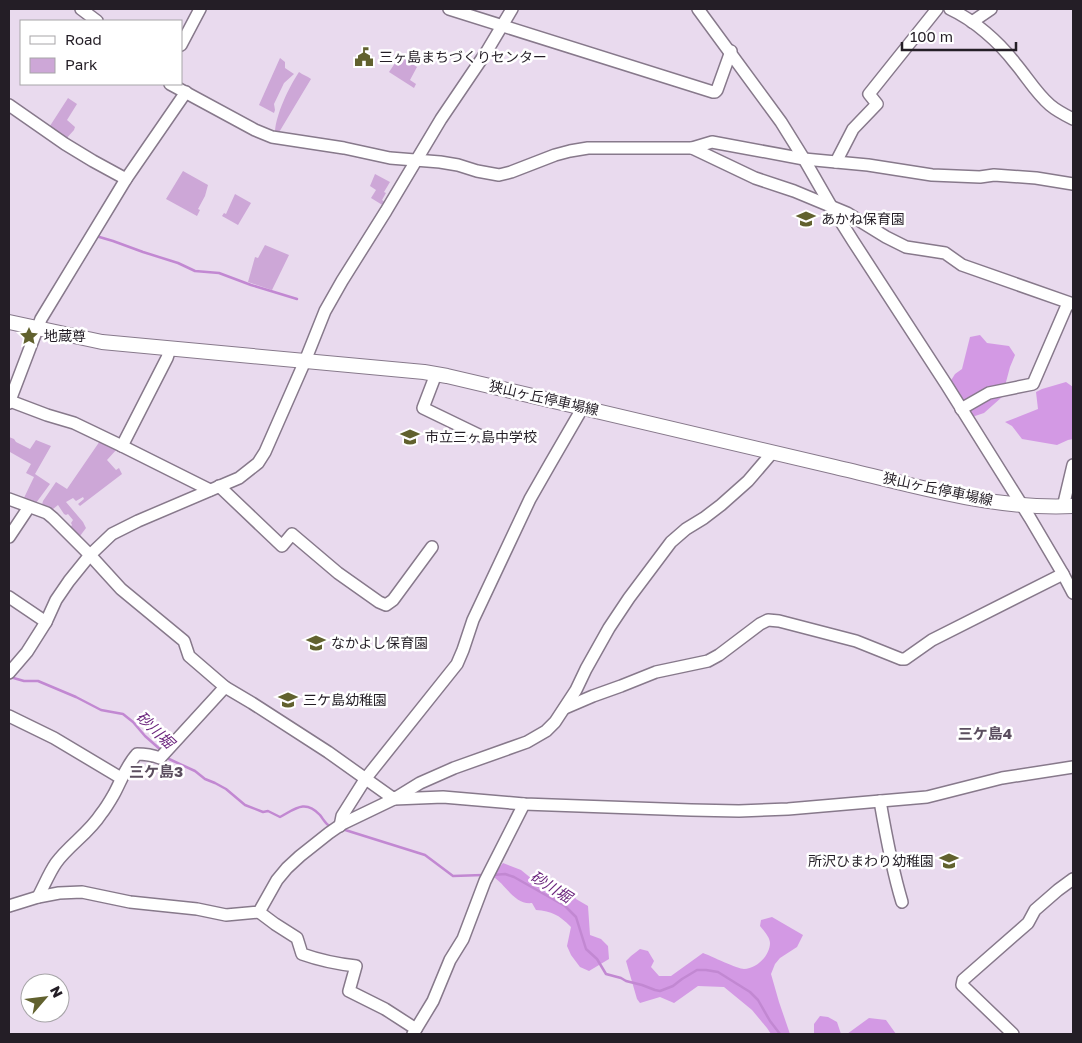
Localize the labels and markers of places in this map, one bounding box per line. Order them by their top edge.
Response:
public building icon: 三ヶ島まちづくりセンター [353,46,375,68]
place label: 三ヶ島まちづくりセンター [379,48,547,65]
school or university icon: あかね保育園 [795,208,817,230]
place label: あかね保育園 [821,210,905,227]
place icon: 地蔵尊 [18,325,40,347]
place label: 地蔵尊 [44,327,86,344]
school or university icon: 市立三ヶ島中学校 [399,426,421,448]
place label: 市立三ヶ島中学校 [425,428,537,445]
school or university icon: なかよし保育園 [305,632,327,654]
place label: なかよし保育園 [331,634,428,651]
school or university icon: 三ケ島幼稚園 [277,689,299,711]
place label: 三ケ島幼稚園 [303,691,387,708]
school or university icon: 所沢ひまわり幼稚園 [938,850,960,872]
place label: 所沢ひまわり幼稚園 [808,852,934,869]

